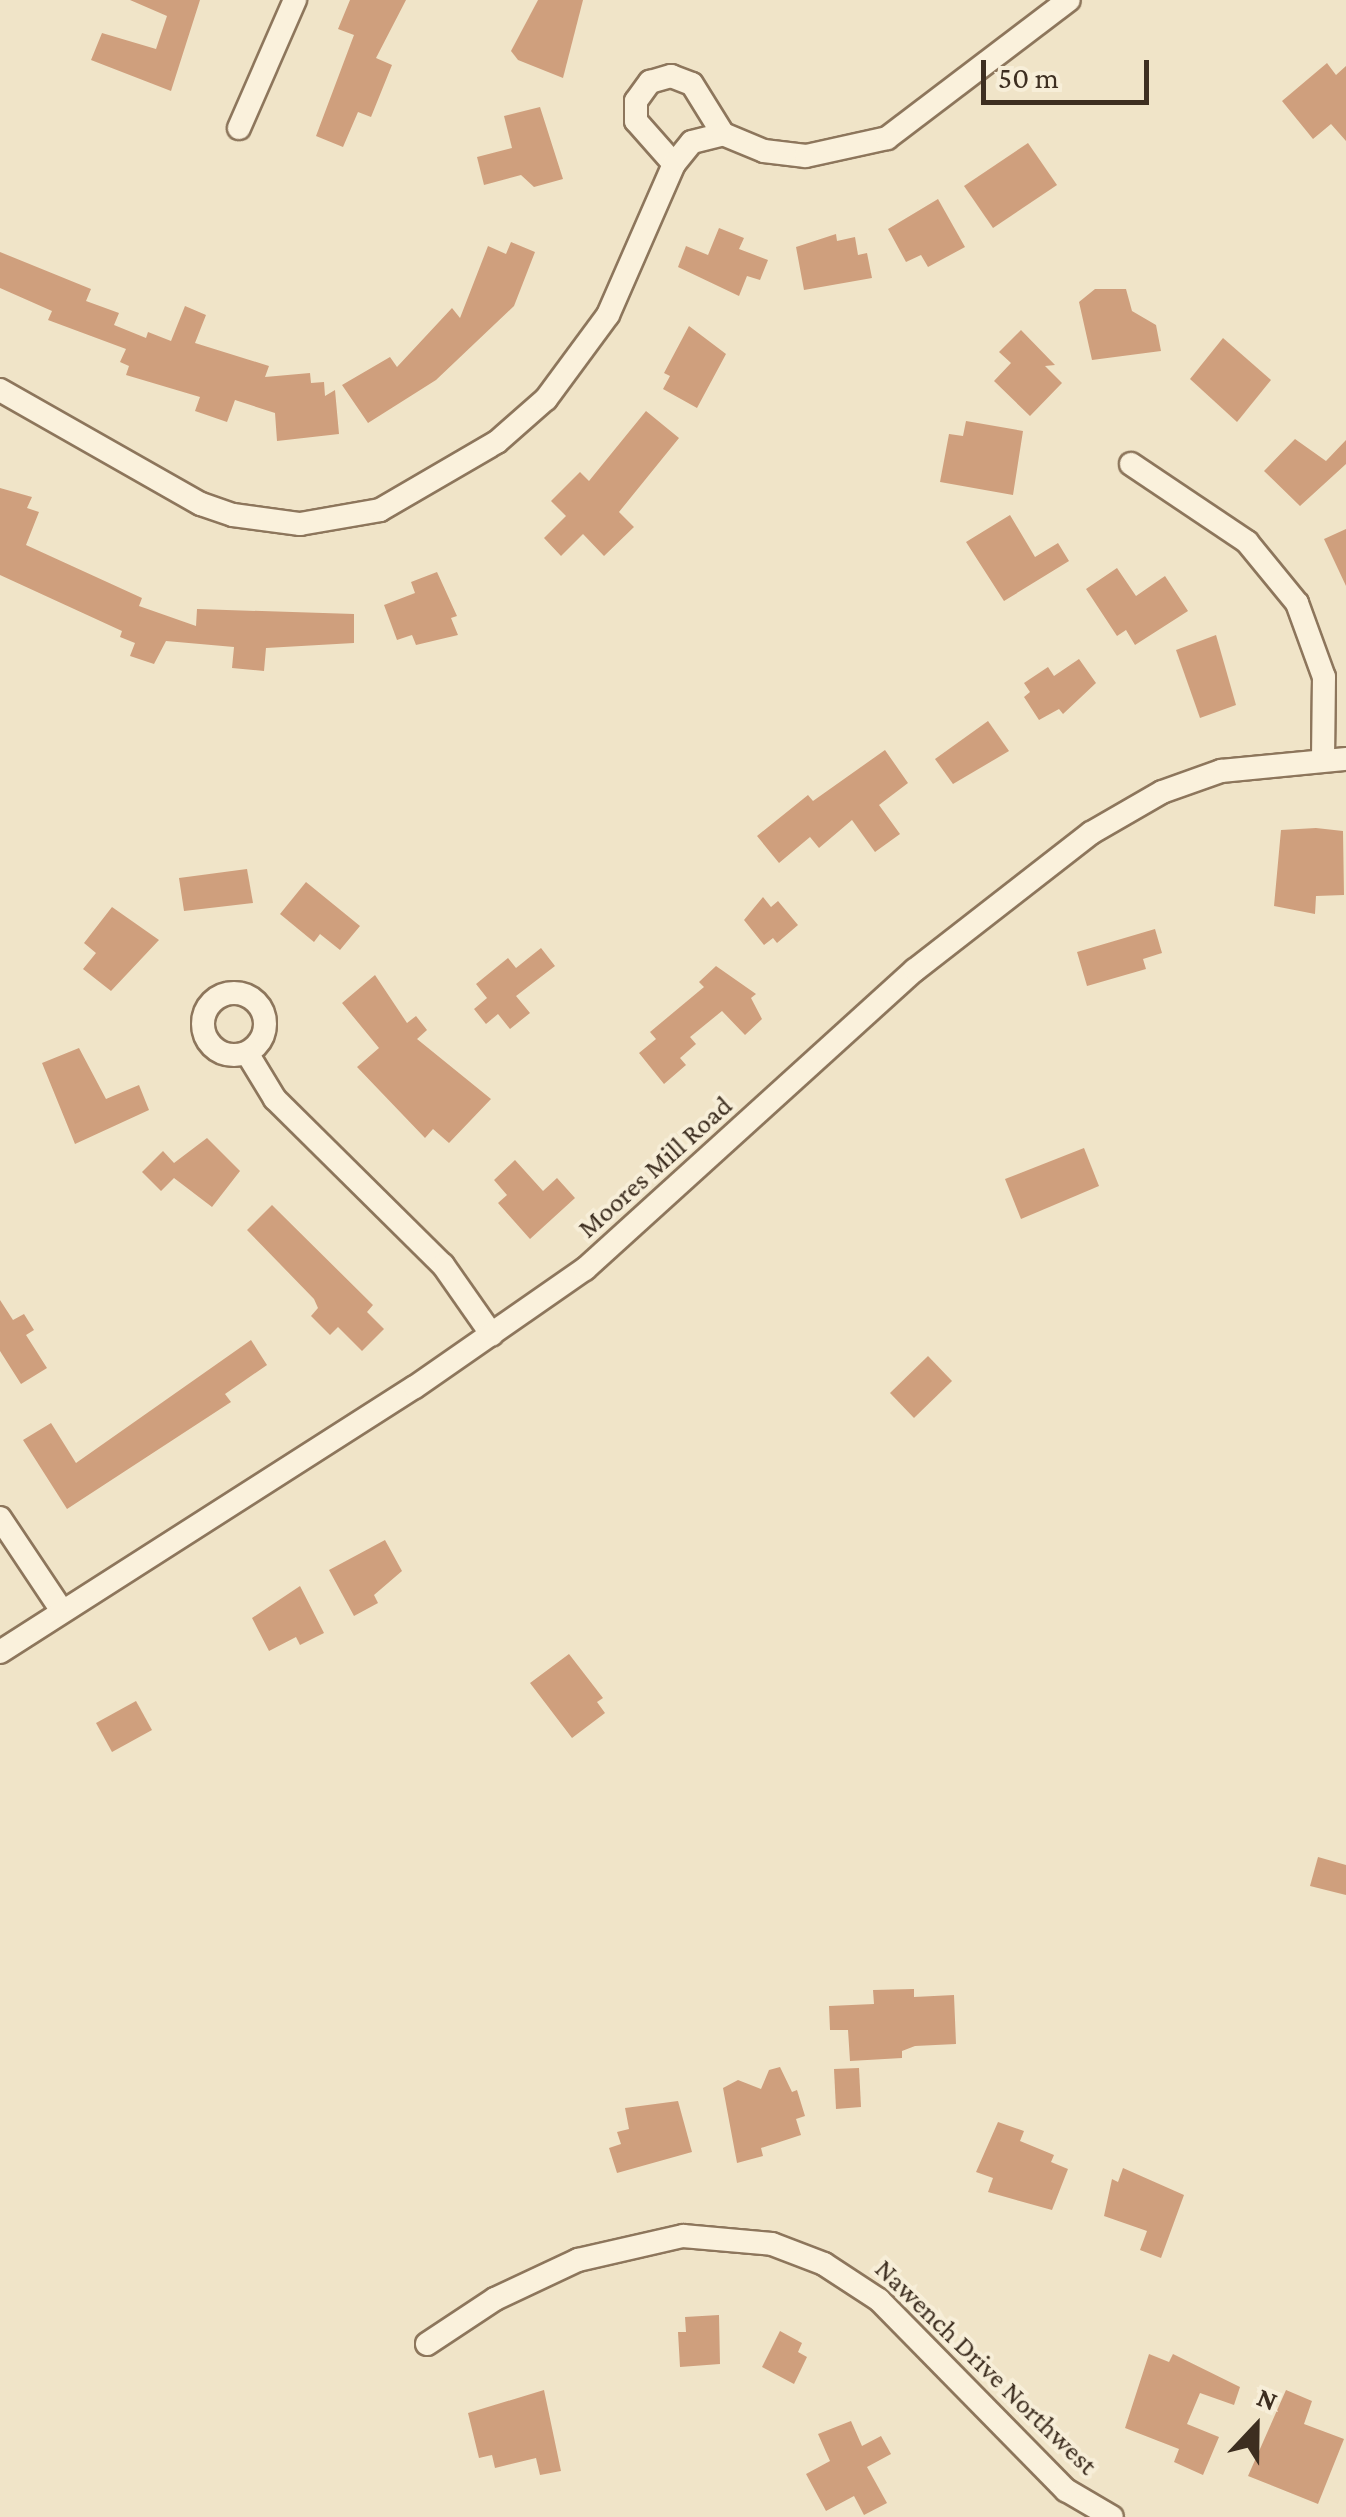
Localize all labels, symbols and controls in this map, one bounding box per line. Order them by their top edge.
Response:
scale bar [986,40,1154,102]
text: 50 m [998,61,1059,94]
street label: Moores Mill Road [571,1089,739,1245]
street label: Nawench Drive Northwest [868,2252,1104,2482]
north arrow [1206,2377,1306,2477]
text: N [1253,2381,1282,2417]

